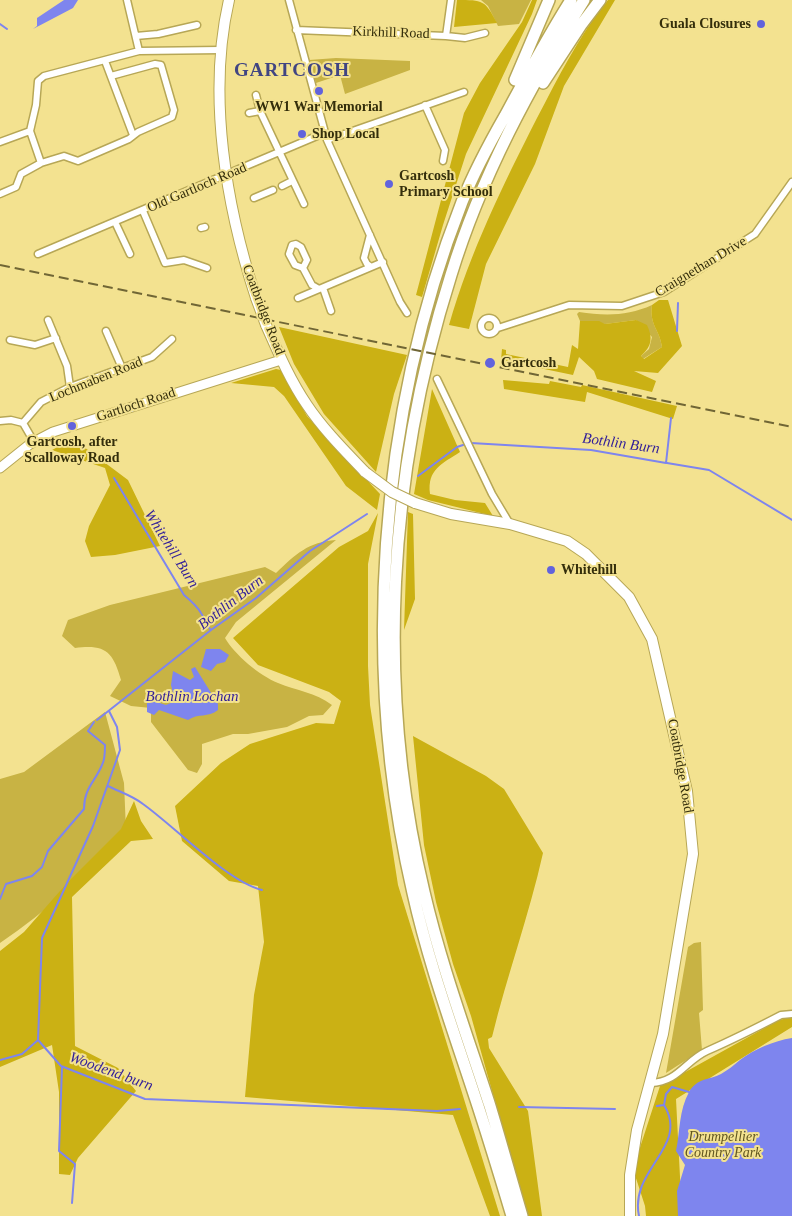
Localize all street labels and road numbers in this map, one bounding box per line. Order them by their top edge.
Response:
street label: Kirkhill Road [352,23,430,43]
street label: Old Gartloch Road [145,159,249,217]
street label: Craignethan Drive [652,233,750,301]
street label: Coatbridge Road [238,263,288,357]
street label: Lochmaben Road [47,354,145,406]
street label: Gartloch Road [94,384,178,426]
street label: Coatbridge Road [663,718,697,814]

